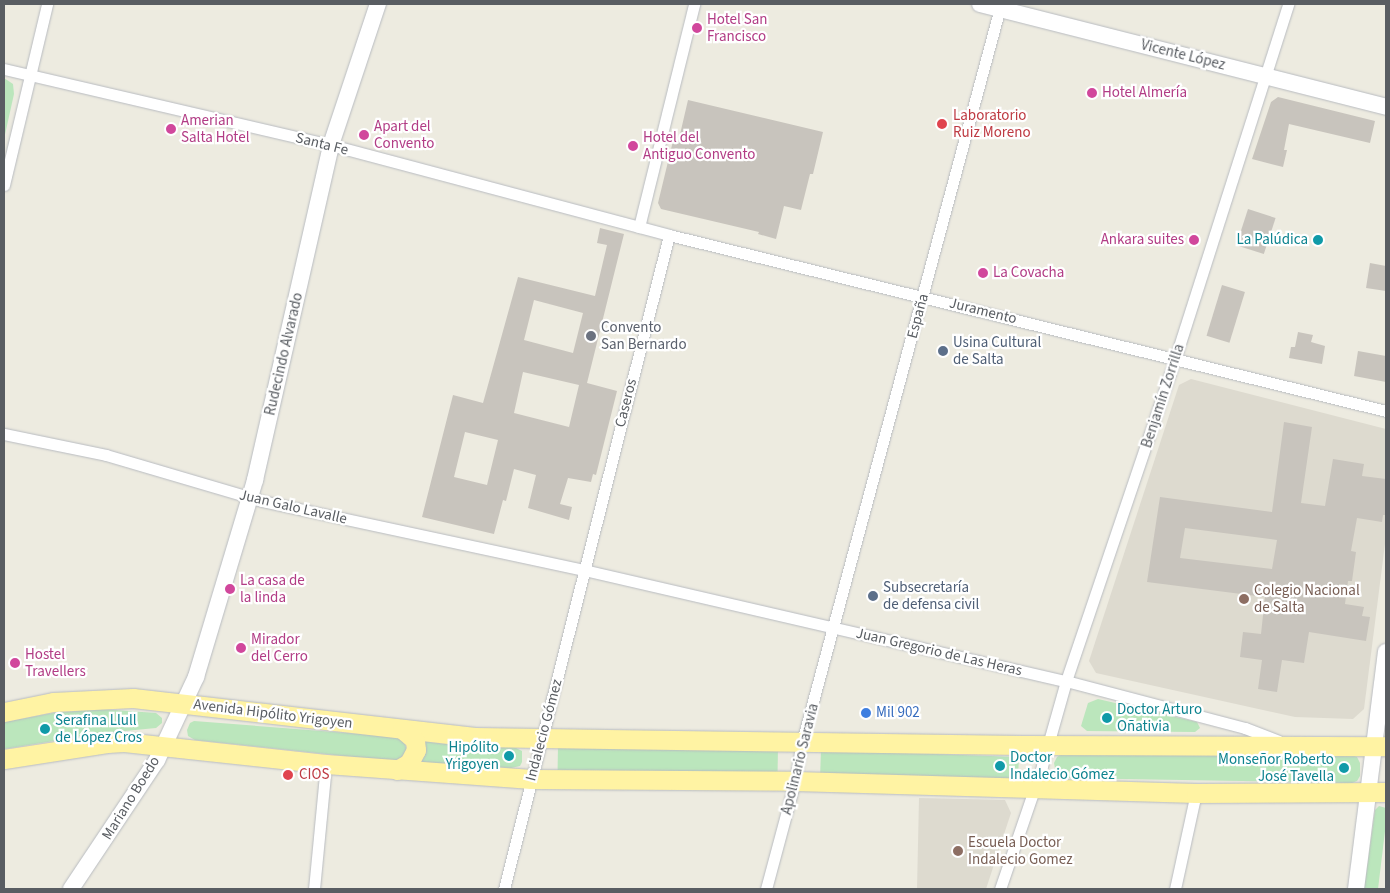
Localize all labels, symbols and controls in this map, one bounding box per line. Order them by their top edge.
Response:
place label: Hotel San Francisco [707,10,768,45]
marker: Hotel San Francisco [691,22,703,34]
street label: Vicente López [1139,36,1227,74]
place label: Hotel Almería [1102,84,1187,102]
marker: Hotel Almería [1086,87,1098,99]
place label: Laboratorio Ruiz Moreno [953,106,1031,141]
place label: Amerian Salta Hotel [181,111,249,146]
place label: Apart del Convento [374,117,434,152]
marker: Laboratorio Ruiz Moreno [935,117,949,131]
marker: Amerian Salta Hotel [165,123,177,135]
place label: Hotel del Antiguo Convento [643,128,755,163]
street label: Santa Fe [294,129,350,159]
marker: Apart del Convento [358,129,370,141]
marker: Hotel del Antiguo Convento [627,140,639,152]
place label: Ankara suites [1101,231,1184,249]
place label: La Palúdica [1236,231,1308,249]
marker: Ankara suites [1188,234,1200,246]
marker: La Palúdica [1312,234,1324,246]
place label: La Covacha [993,264,1064,282]
marker: La Covacha [977,267,989,279]
street label: Rudecindo Alvarado [261,291,307,417]
street label: España [903,292,933,340]
street label: Juramento [947,294,1019,328]
place label: Convento San Bernardo [601,318,687,353]
marker: Convento San Bernardo [585,330,597,342]
place label: Usina Cultural de Salta [953,333,1041,368]
street label: Benjamín Zorrilla [1138,342,1188,450]
marker: Usina Cultural de Salta [937,345,949,357]
street label: Caseros [611,377,641,429]
street label: Juan Galo Lavalle [237,486,349,528]
place label: La casa de la linda [240,571,305,606]
place label: Subsecretaría de defensa civil [883,578,979,613]
place label: Colegio Nacional de Salta [1254,581,1360,616]
marker: La casa de la linda [224,583,236,595]
marker: Subsecretaría de defensa civil [867,590,879,602]
marker: Colegio Nacional de Salta [1238,593,1250,605]
street label: Juan Gregorio de Las Heras [854,624,1024,680]
place label: Mirador del Cerro [251,630,308,665]
marker: Mirador del Cerro [235,642,247,654]
place label: Hostel Travellers [25,645,86,680]
marker: Hostel Travellers [9,657,21,669]
street label: Indalecio Gómez [522,677,566,783]
street label: Avenida Hipólito Yrigoyen [192,695,354,733]
place label: Doctor Arturo Oñativia [1117,700,1202,735]
street label: Apolinario Saravia [777,701,823,817]
place label: Mil 902 [876,704,920,722]
marker: Mil 902 [860,707,872,719]
place label: Serafina Llull de López Cros [55,711,142,746]
marker: Doctor Arturo Oñativia [1101,712,1113,724]
marker: Serafina Llull de López Cros [39,723,51,735]
place label: Hipólito Yrigoyen [446,738,499,773]
place label: Doctor Indalecio Gómez [1010,748,1115,783]
marker: Hipólito Yrigoyen [503,750,515,762]
place label: Monseñor Roberto José Tavella [1218,750,1334,785]
street label: Mariano Boedo [98,753,164,843]
marker: Doctor Indalecio Gómez [994,760,1006,772]
marker: Monseñor Roberto José Tavella [1338,762,1350,774]
place label: CIOS [299,766,329,784]
marker: CIOS [281,768,295,782]
place label: Escuela Doctor Indalecio Gomez [968,833,1073,868]
marker: Escuela Doctor Indalecio Gomez [952,845,964,857]

